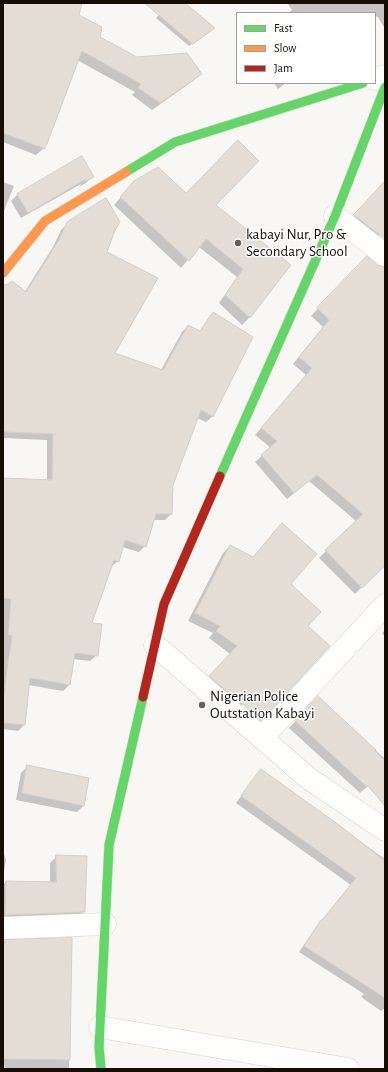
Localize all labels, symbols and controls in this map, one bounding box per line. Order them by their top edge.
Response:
legend [236,12,376,84]
text: Fast [274,22,293,34]
text: Slow [274,42,296,54]
text: Jam [274,62,293,74]
place label: kabayi Nur, Pro & Secondary School [246,225,348,260]
marker: kabayi Nur, Pro & Secondary School [233,238,243,248]
place label: Nigerian Police Outstation Kabayi [210,687,315,722]
marker: Nigerian Police Outstation Kabayi [197,700,207,710]

